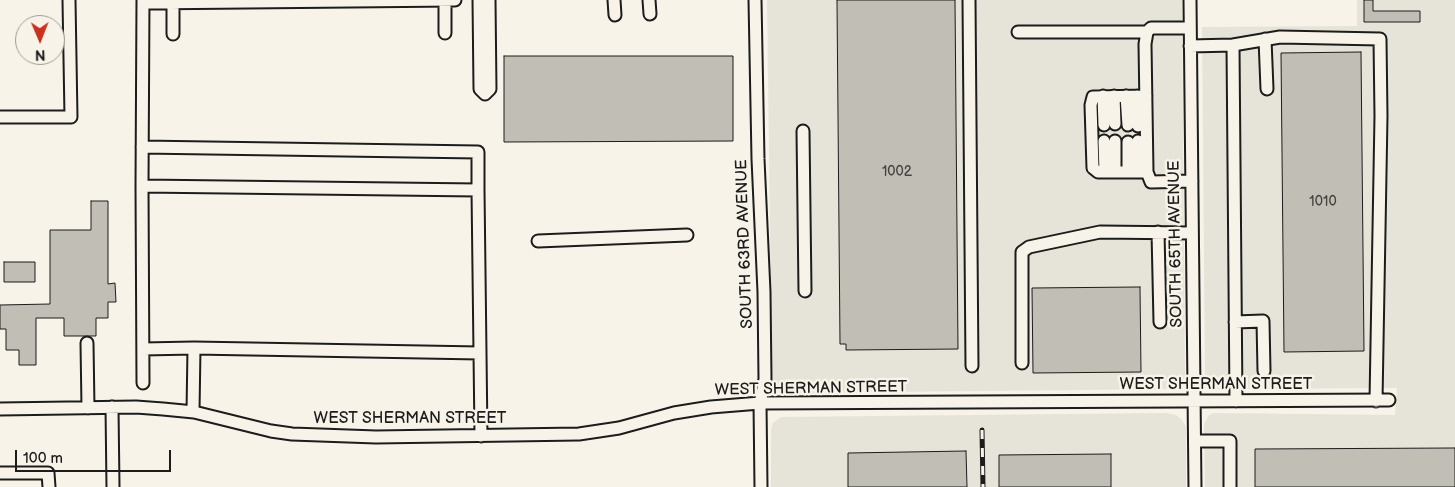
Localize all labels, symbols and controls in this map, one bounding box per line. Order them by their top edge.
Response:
north arrow [15,15,65,65]
text: N [35,46,46,63]
street label: SOUTH 63RD AVENUE [732,159,758,329]
street label: SOUTH 65TH AVENUE [1165,160,1187,328]
house number: 1002 [882,164,912,180]
house number: 1010 [1309,194,1337,210]
street label: WEST SHERMAN STREET [1120,375,1312,395]
street label: WEST SHERMAN STREET [714,378,908,400]
street label: WEST SHERMAN STREET [314,409,506,429]
scale bar [18,440,174,472]
text: 100 m [23,449,63,468]

